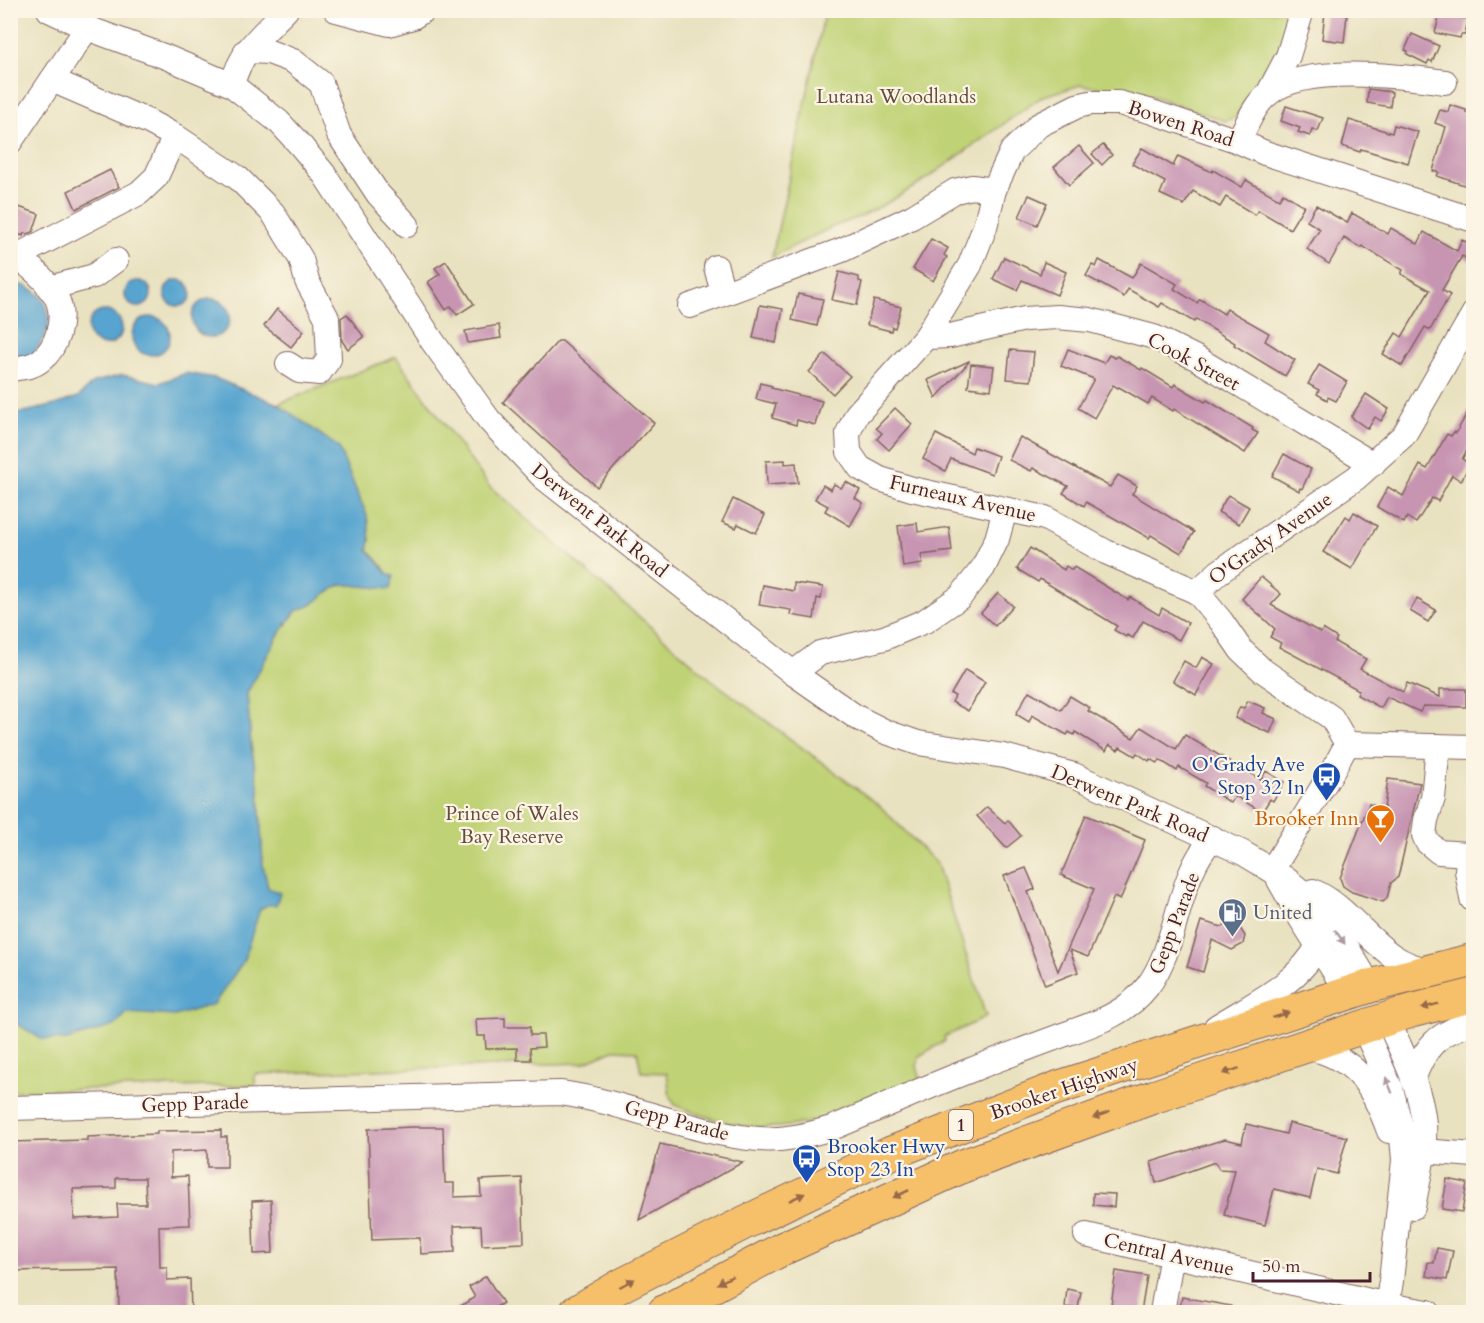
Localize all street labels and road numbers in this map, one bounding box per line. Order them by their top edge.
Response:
street label: Bowen Road [1124,94,1238,153]
street label: Cook Street [1143,326,1245,397]
street label: Derwent Park Road [526,457,674,584]
street label: Furneaux Avenue [887,468,1039,529]
street label: O'Grady Avenue [1203,486,1337,591]
street label: Derwent Park Road [1047,758,1213,849]
street label: Gepp Parade [1143,868,1206,978]
street label: Brooker Highway [987,1050,1142,1126]
street label: Gepp Parade [141,1088,249,1119]
street label: Gepp Parade [621,1094,732,1147]
road number: 1 [949,1110,973,1140]
street label: Central Avenue [1101,1226,1237,1283]

